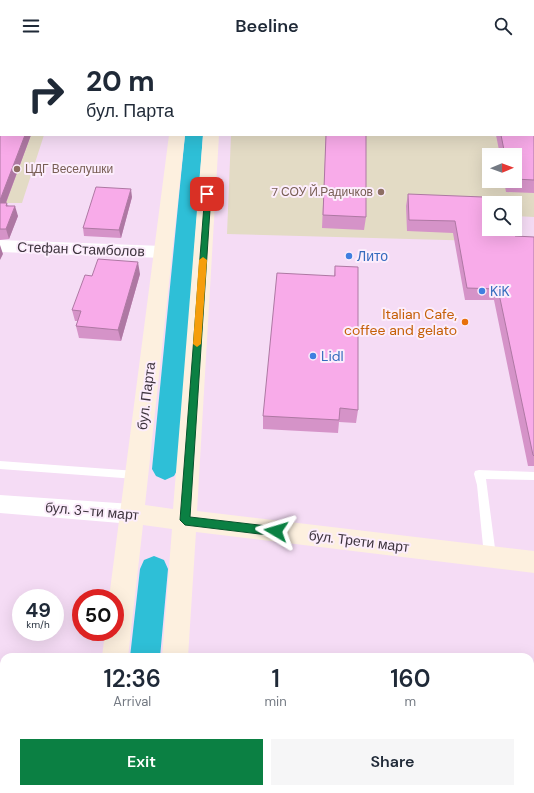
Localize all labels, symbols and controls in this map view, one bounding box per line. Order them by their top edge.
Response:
text: Beeline [235,14,299,38]
icon: menu [20,15,42,37]
icon: search [492,15,514,37]
text: 20 m [86,63,155,100]
icon: right [20,68,72,120]
text: бул. Парта [86,99,174,123]
north arrow [482,148,522,188]
map controls [482,148,522,236]
place label: ЦДГ Веселушки [25,161,113,177]
marker: ЦДГ Веселушки [12,164,22,174]
pin [190,177,224,211]
icon: arrive [196,183,218,205]
place label: 7 СОУ Й.Радичков [271,184,373,200]
marker: 7 СОУ Й.Радичков [376,187,386,197]
button: search [482,196,522,236]
street label: Стефан Стамболов [17,238,145,260]
place label: Лито [357,247,388,265]
marker: Лито [344,251,354,261]
place label: KiK [490,282,510,300]
marker: KiK [477,286,487,296]
place label: Italian Cafe, coffee and gelato [344,305,457,339]
marker: Italian Cafe, coffee and gelato [460,317,470,327]
place label: Lidl [321,347,344,365]
marker: Lidl [308,351,318,361]
street label: бул. Парта [133,361,159,431]
street label: бул. 3-ти март [44,498,140,524]
position arrow [255,510,297,552]
street label: бул. Трети март [308,526,411,556]
speed limit sign: 50 [72,589,124,641]
text: 49 [25,597,51,623]
text: km/h [26,618,50,631]
text: 12:36 [104,663,161,694]
text: 1 [271,663,280,694]
text: 160 [390,663,430,694]
text: Arrival [113,693,151,710]
text: min [265,693,287,710]
text: m [405,693,416,710]
button: Exit [20,739,263,785]
button: Share [271,739,514,785]

